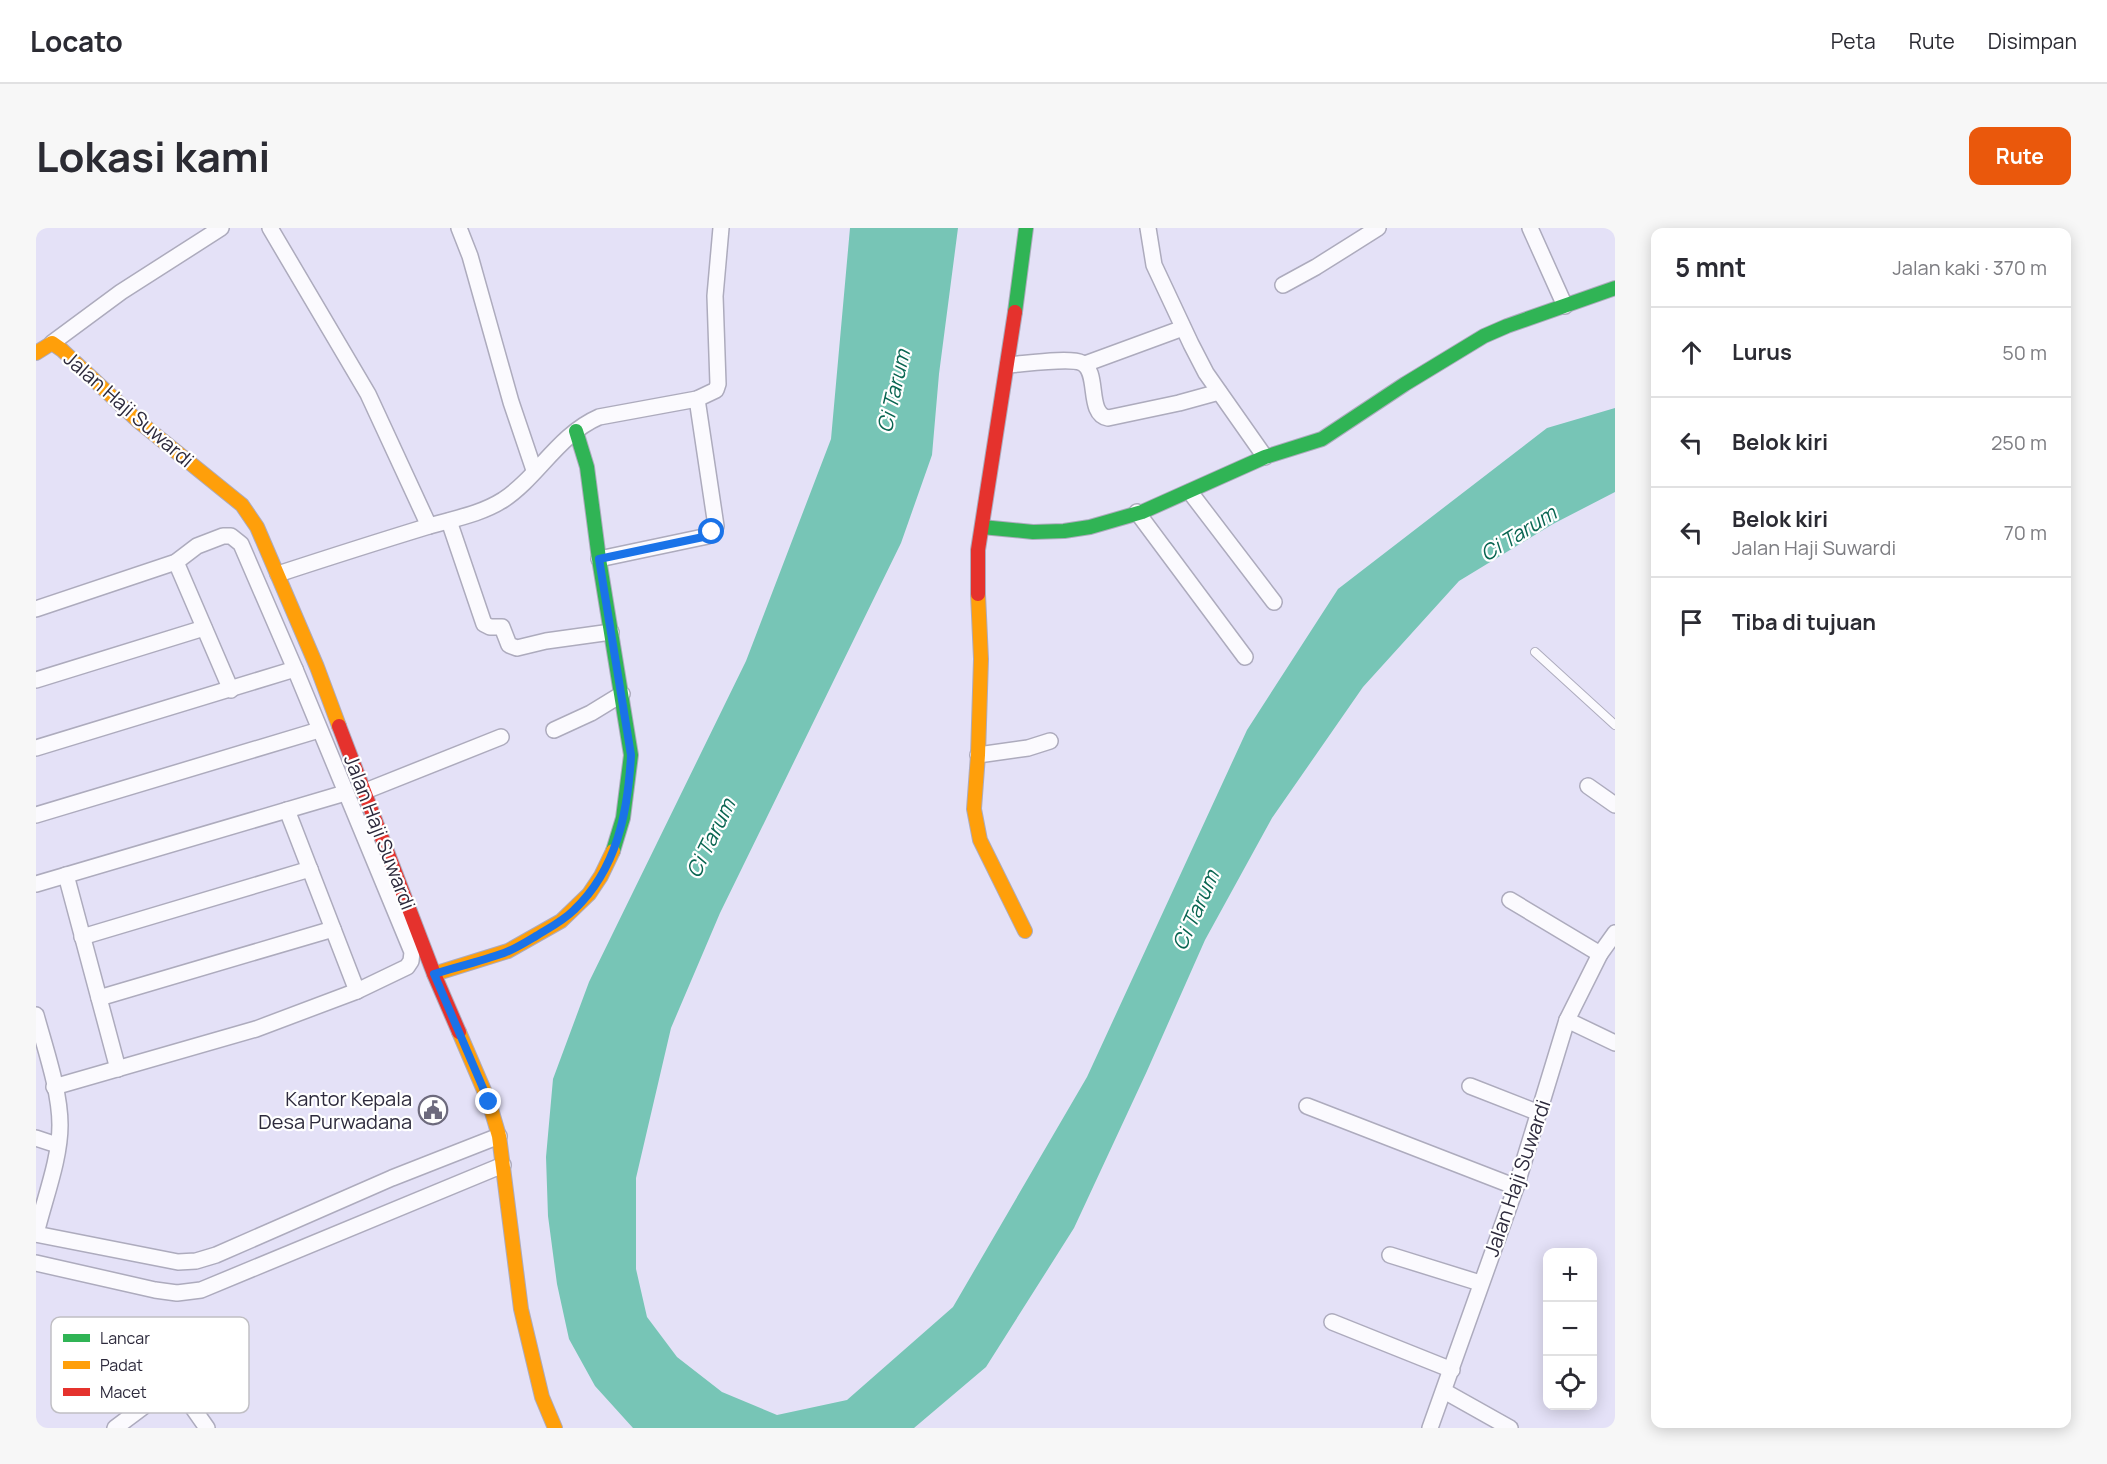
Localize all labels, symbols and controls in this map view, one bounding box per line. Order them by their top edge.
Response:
text: Locato [30,22,123,60]
text: Peta [1831,27,1876,55]
text: Rute [1909,27,1955,55]
text: Disimpan [1988,27,2077,55]
text: Lokasi kami [36,127,270,185]
button: Rute [1969,127,2071,185]
text: 5 mnt [1675,249,1746,285]
text: Jalan kaki · 370 m [1893,254,2047,281]
icon: ahead [1675,336,1708,369]
text: Lurus [1732,337,1792,367]
text: 50 m [2002,339,2047,366]
street label: Jalan Haji Suwardi [58,345,200,473]
water label: Ci Tarum [870,345,916,435]
icon: left [1675,426,1708,459]
text: Belok kiri [1732,427,1828,457]
text: 250 m [1991,429,2047,456]
water label: Ci Tarum [1475,498,1562,567]
text: Belok kiri [1732,504,1828,534]
icon: left [1675,516,1708,549]
route start [698,518,724,544]
text: 70 m [2004,519,2047,546]
text: Jalan Haji Suwardi [1732,534,1896,561]
icon: arrive [1675,606,1708,639]
text: Tiba di tujuan [1732,607,1876,637]
street label: Jalan Haji Suwardi [338,751,422,913]
water label: Ci Tarum [679,793,742,882]
water label: Ci Tarum [1165,865,1226,954]
place label: Kantor Kepala Desa Purwadana [258,1085,412,1135]
route end [475,1088,501,1114]
public building icon: Kantor Kepala Desa Purwadana [417,1094,449,1126]
street label: Jalan Haji Suwardi [1478,1096,1556,1260]
map controls [1543,1248,1597,1410]
button: + [1543,1248,1597,1302]
button: − [1543,1302,1597,1356]
legend [51,1317,249,1413]
text: Lancar [100,1327,150,1349]
text: Padat [100,1354,143,1376]
button: locate [1543,1356,1597,1410]
text: Macet [100,1381,147,1403]

